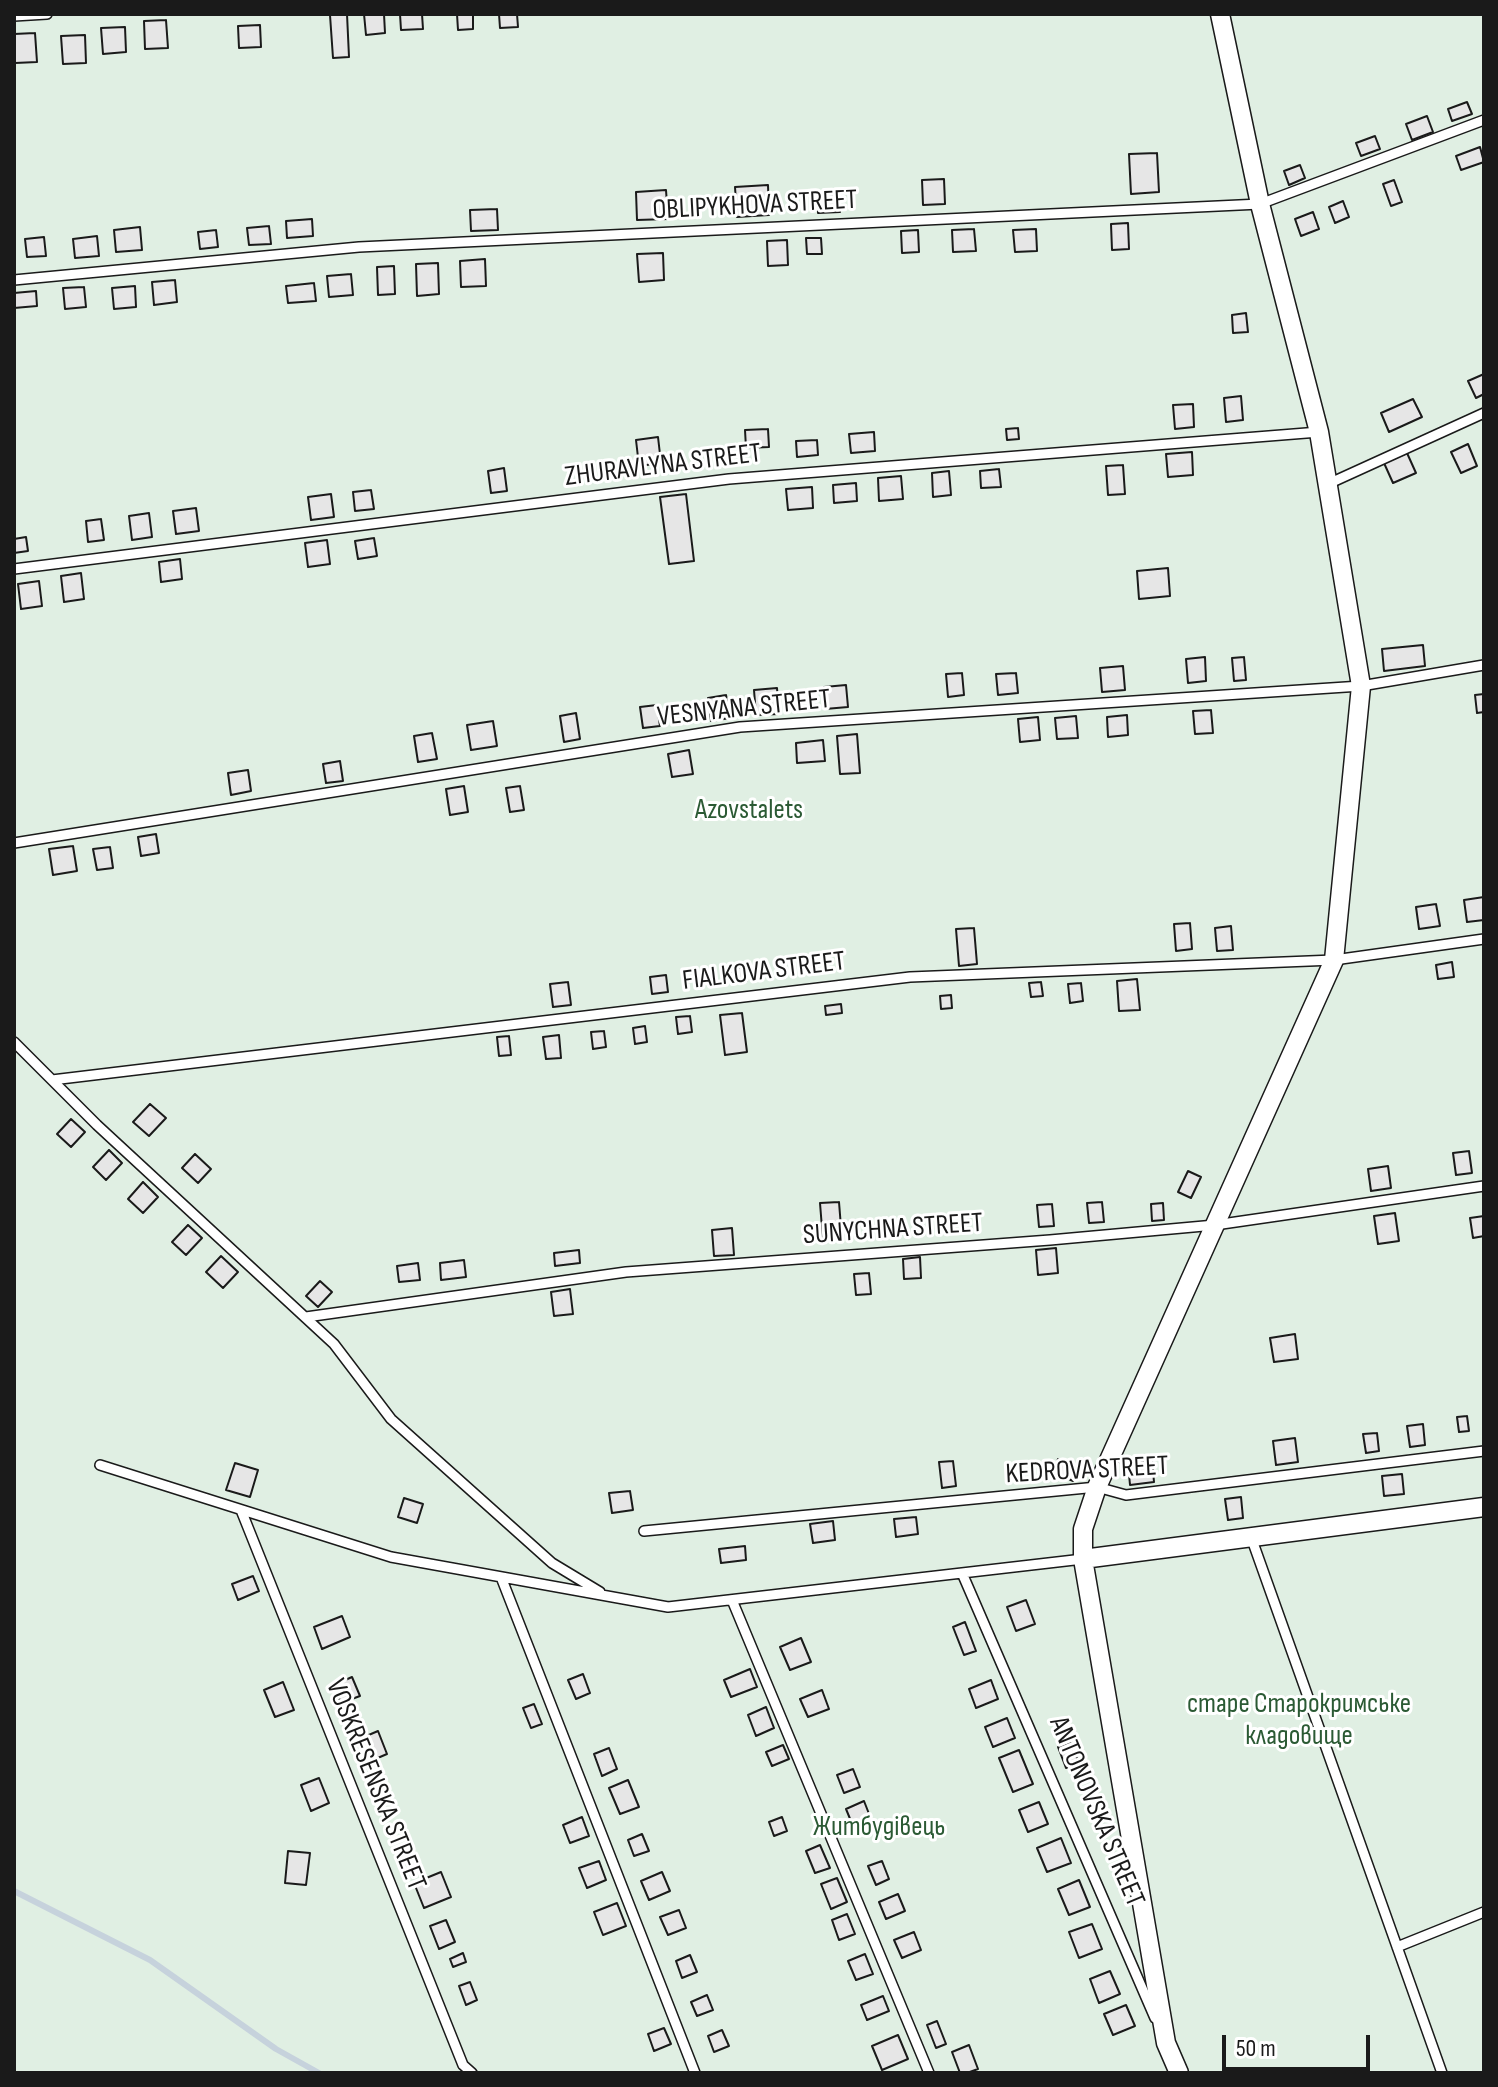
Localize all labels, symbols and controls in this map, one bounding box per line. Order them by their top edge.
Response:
street label: OBLIPYKHOVA STREET [652,184,858,228]
street label: ZHURAVLYNA STREET [563,437,763,495]
street label: VESNYANA STREET [656,683,832,735]
park label: Azovstalets [695,794,803,828]
street label: FIALKOVA STREET [681,945,847,999]
street label: SUNYCHNA STREET [802,1207,984,1253]
street label: KEDROVA STREET [1005,1450,1169,1492]
street label: VOSKRESENSKA STREET [317,1675,433,1895]
park label: старе Старокримське кладовище [1187,1688,1411,1754]
street label: ANTONOVSKA STREET [1041,1712,1151,1912]
park label: Житбудівець [813,1811,945,1845]
scale bar [1226,2019,1374,2069]
text: 50 m [1236,2034,1276,2063]

